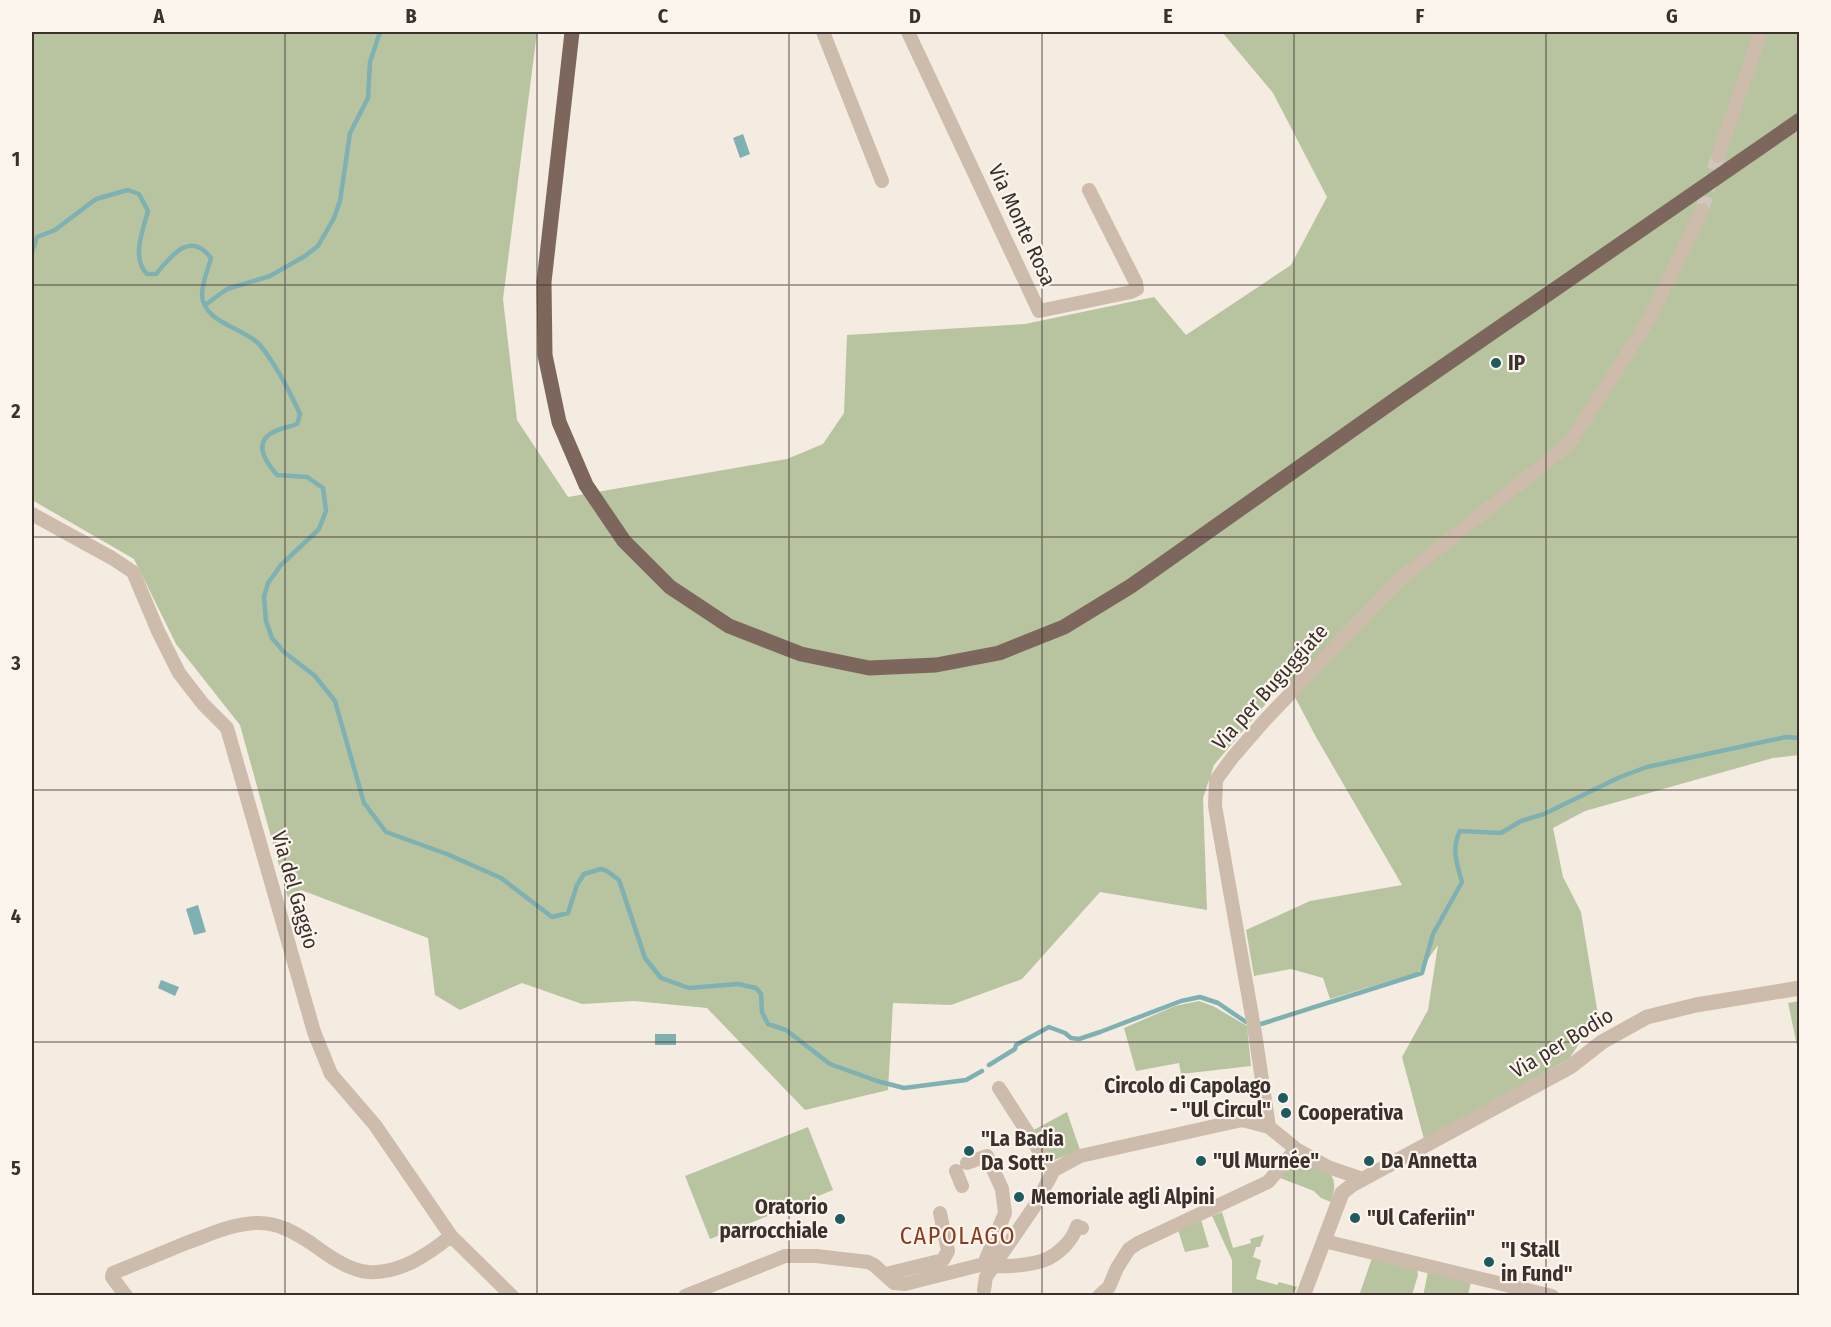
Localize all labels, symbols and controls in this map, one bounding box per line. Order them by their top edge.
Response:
text: A [153,4,166,28]
text: B [405,4,417,28]
text: C [658,4,669,28]
text: D [909,4,921,28]
text: E [1163,4,1173,28]
text: F [1416,4,1425,28]
text: G [1666,4,1678,28]
text: 1 [12,147,20,171]
street label: Via Monte Rosa [982,160,1062,290]
place label: IP [1508,350,1526,376]
marker: IP [1489,356,1503,370]
text: 2 [10,399,21,423]
street label: Via per Buguggiate [1207,619,1333,755]
text: 3 [10,651,21,675]
street label: Via del Gaggio [266,828,324,952]
text: 4 [11,904,21,928]
street label: Via per Bodio [1506,1002,1618,1084]
place label: Circolo di Capolago - "Ul Circul" [1104,1073,1271,1123]
marker: Circolo di Capolago - "Ul Circul" [1276,1091,1290,1105]
place label: Cooperativa [1298,1100,1403,1126]
marker: Cooperativa [1279,1106,1293,1120]
place label: "La Badia Da Sott" [981,1126,1064,1176]
marker: "La Badia Da Sott" [962,1144,976,1158]
place label: "Ul Murnée" [1213,1148,1319,1174]
place label: Da Annetta [1381,1148,1477,1174]
marker: "Ul Murnée" [1194,1154,1208,1168]
marker: Da Annetta [1362,1154,1376,1168]
text: 5 [11,1156,21,1180]
place label: Memoriale agli Alpini [1031,1184,1215,1210]
marker: Memoriale agli Alpini [1012,1190,1026,1204]
place label: Oratorio parrocchiale [719,1194,828,1244]
place label: "Ul Caferiin" [1367,1205,1475,1231]
marker: "Ul Caferiin" [1348,1211,1362,1225]
marker: Oratorio parrocchiale [833,1212,847,1226]
district label: CAPOLAGO [900,1222,1016,1250]
place label: "I Stall in Fund" [1501,1237,1573,1287]
marker: "I Stall in Fund" [1482,1255,1496,1269]

